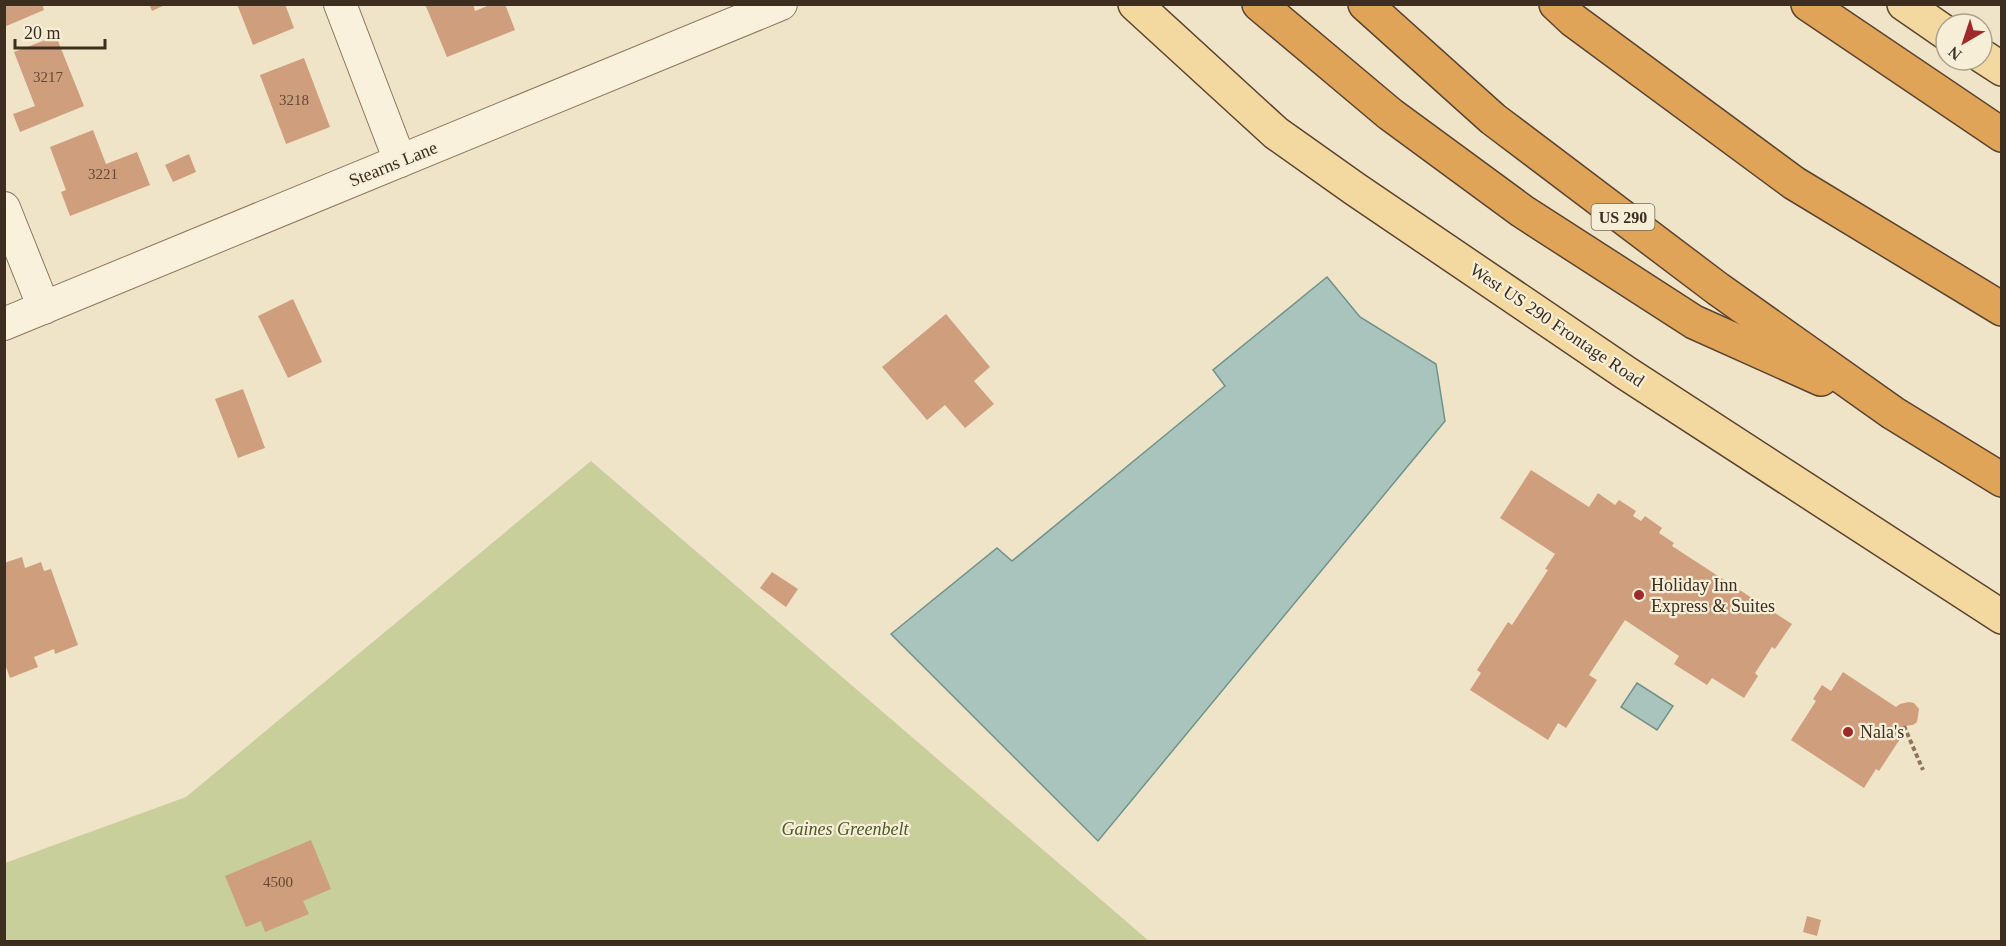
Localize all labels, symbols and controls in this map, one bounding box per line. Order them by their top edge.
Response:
scale bar [15,12,105,50]
north arrow [1934,12,1994,72]
text: 20 m [24,23,61,43]
text: N [1945,43,1965,64]
house number: 3217 [33,69,64,85]
house number: 3218 [279,92,309,108]
street label: Stearns Lane [346,137,440,191]
house number: 3221 [88,166,118,182]
road number: US 290 [1592,204,1654,230]
street label: West US 290 Frontage Road [1466,259,1648,391]
place label: Holiday Inn Express & Suites [1651,575,1775,616]
marker: Holiday Inn Express & Suites [1632,588,1646,602]
place label: Nala's [1860,722,1904,742]
marker: Nala's [1841,725,1855,739]
park label: Gaines Greenbelt [782,819,909,839]
house number: 4500 [263,874,293,890]

